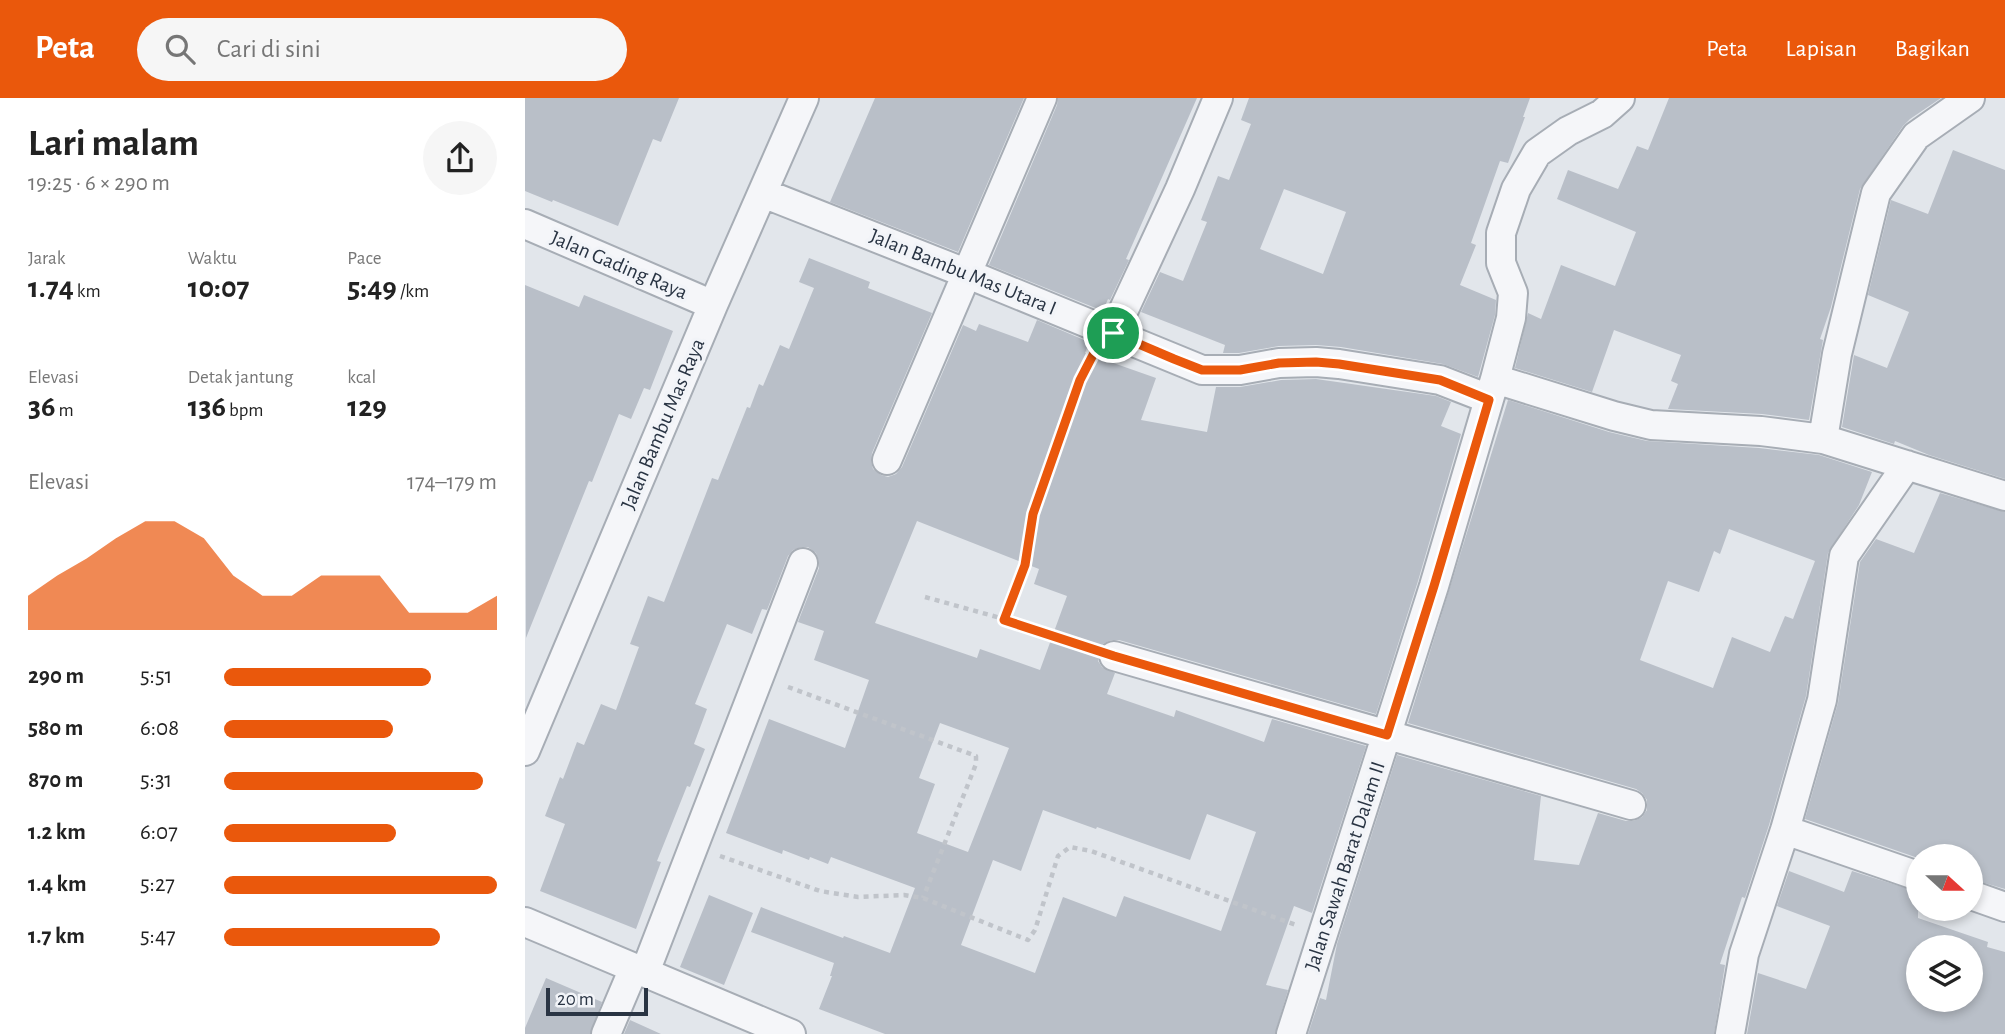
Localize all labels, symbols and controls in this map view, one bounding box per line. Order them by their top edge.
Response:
search box [137,18,627,81]
icon: search [161,30,199,68]
text: Peta [35,32,95,65]
text: Cari di sini [217,36,321,62]
text: Peta [1706,37,1748,61]
text: Lapisan [1786,37,1857,61]
text: Bagikan [1895,37,1970,61]
button: share [423,121,497,195]
text: Lari malam [28,125,199,163]
text: 19:25 · 6 × 290 m [28,172,170,195]
street label: Jalan Bambu Mas Utara I [867,225,1059,319]
street label: Jalan Gading Raya [548,227,691,303]
text: Jarak [28,249,66,268]
text: Waktu [188,249,237,268]
text: Pace [347,249,382,268]
text: 1.74 [28,273,74,303]
text: 10:07 [188,273,250,303]
text: 5:49 [347,273,397,303]
text: km [74,282,101,301]
text: /km [397,282,429,301]
pin [1083,303,1143,363]
icon: arrive [1094,314,1132,352]
street label: Jalan Bambu Mas Raya [617,335,709,513]
text: Elevasi [28,368,79,387]
text: Detak jantung [188,368,293,387]
text: kcal [347,368,376,387]
text: 36 [28,392,55,422]
text: 136 [188,392,226,422]
text: 129 [347,392,387,422]
text: m [55,401,74,420]
text: bpm [226,401,263,420]
text: Elevasi [28,471,89,494]
text: 174–179 m [407,471,497,494]
text: 290 m [28,665,84,688]
text: 5:51 [140,665,172,688]
text: 580 m [28,717,83,740]
text: 6:08 [140,717,179,740]
street label: Jalan Sawah Barat Dalam II [1301,759,1389,973]
text: 870 m [28,769,83,792]
text: 5:31 [140,769,172,792]
text: 1.2 km [28,821,86,844]
text: 6:07 [140,821,178,844]
north arrow [1906,844,1983,920]
map controls [1906,844,1983,1012]
text: 1.4 km [28,873,87,896]
text: 5:27 [140,873,175,896]
text: 1.7 km [28,925,85,948]
text: 5:47 [140,925,176,948]
button: layers [1906,935,1983,1012]
scale bar [546,985,647,1017]
text: 20 m [557,990,594,1009]

